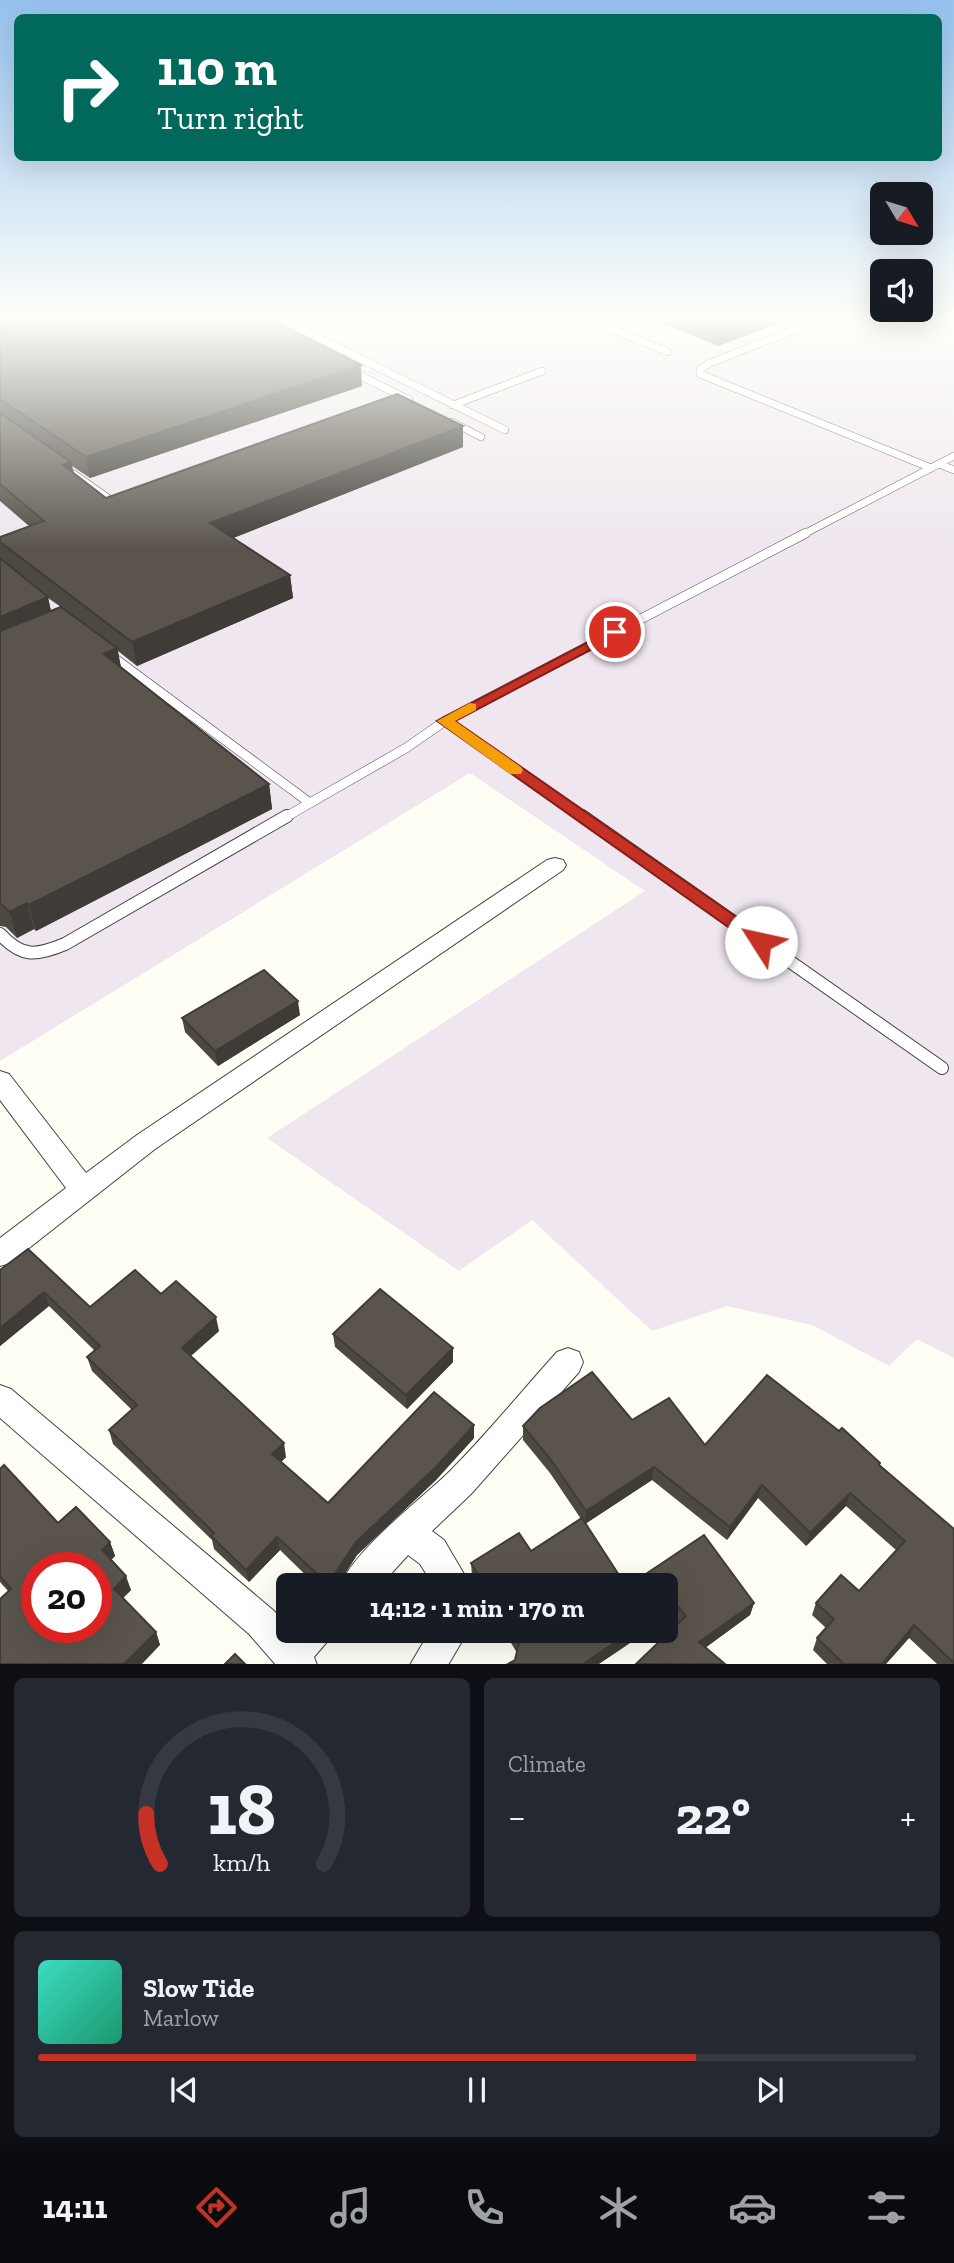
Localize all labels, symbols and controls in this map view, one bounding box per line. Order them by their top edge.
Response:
text: 110 m [157,39,277,98]
icon: right [42,42,133,133]
text: Turn right [157,99,304,137]
north arrow [870,182,933,245]
map controls [870,182,933,322]
button: sound [870,259,933,322]
pin [585,602,645,662]
icon: arrive [596,613,634,651]
position arrow [724,905,798,979]
speed limit sign: 20 [21,1552,112,1643]
text: 14:12 · 1 min · 170 m [370,1592,584,1624]
text: Climate [508,1750,586,1778]
text: 18 [208,1765,276,1853]
text: 22° [676,1785,750,1847]
text: − [508,1794,526,1840]
text: + [900,1794,916,1840]
text: km/h [213,1846,271,1876]
text: Slow Tide [143,1972,254,2004]
text: Marlow [143,2004,219,2032]
icon: previous [165,2071,203,2109]
icon: pause [458,2071,496,2109]
icon: next [751,2071,789,2109]
icon: directions [192,2183,241,2232]
icon: music [326,2183,375,2232]
icon: phone [460,2183,509,2232]
icon: climate [594,2183,643,2232]
icon: car [728,2183,777,2232]
icon: filters [862,2183,911,2232]
text: 14:11 [43,2188,107,2226]

